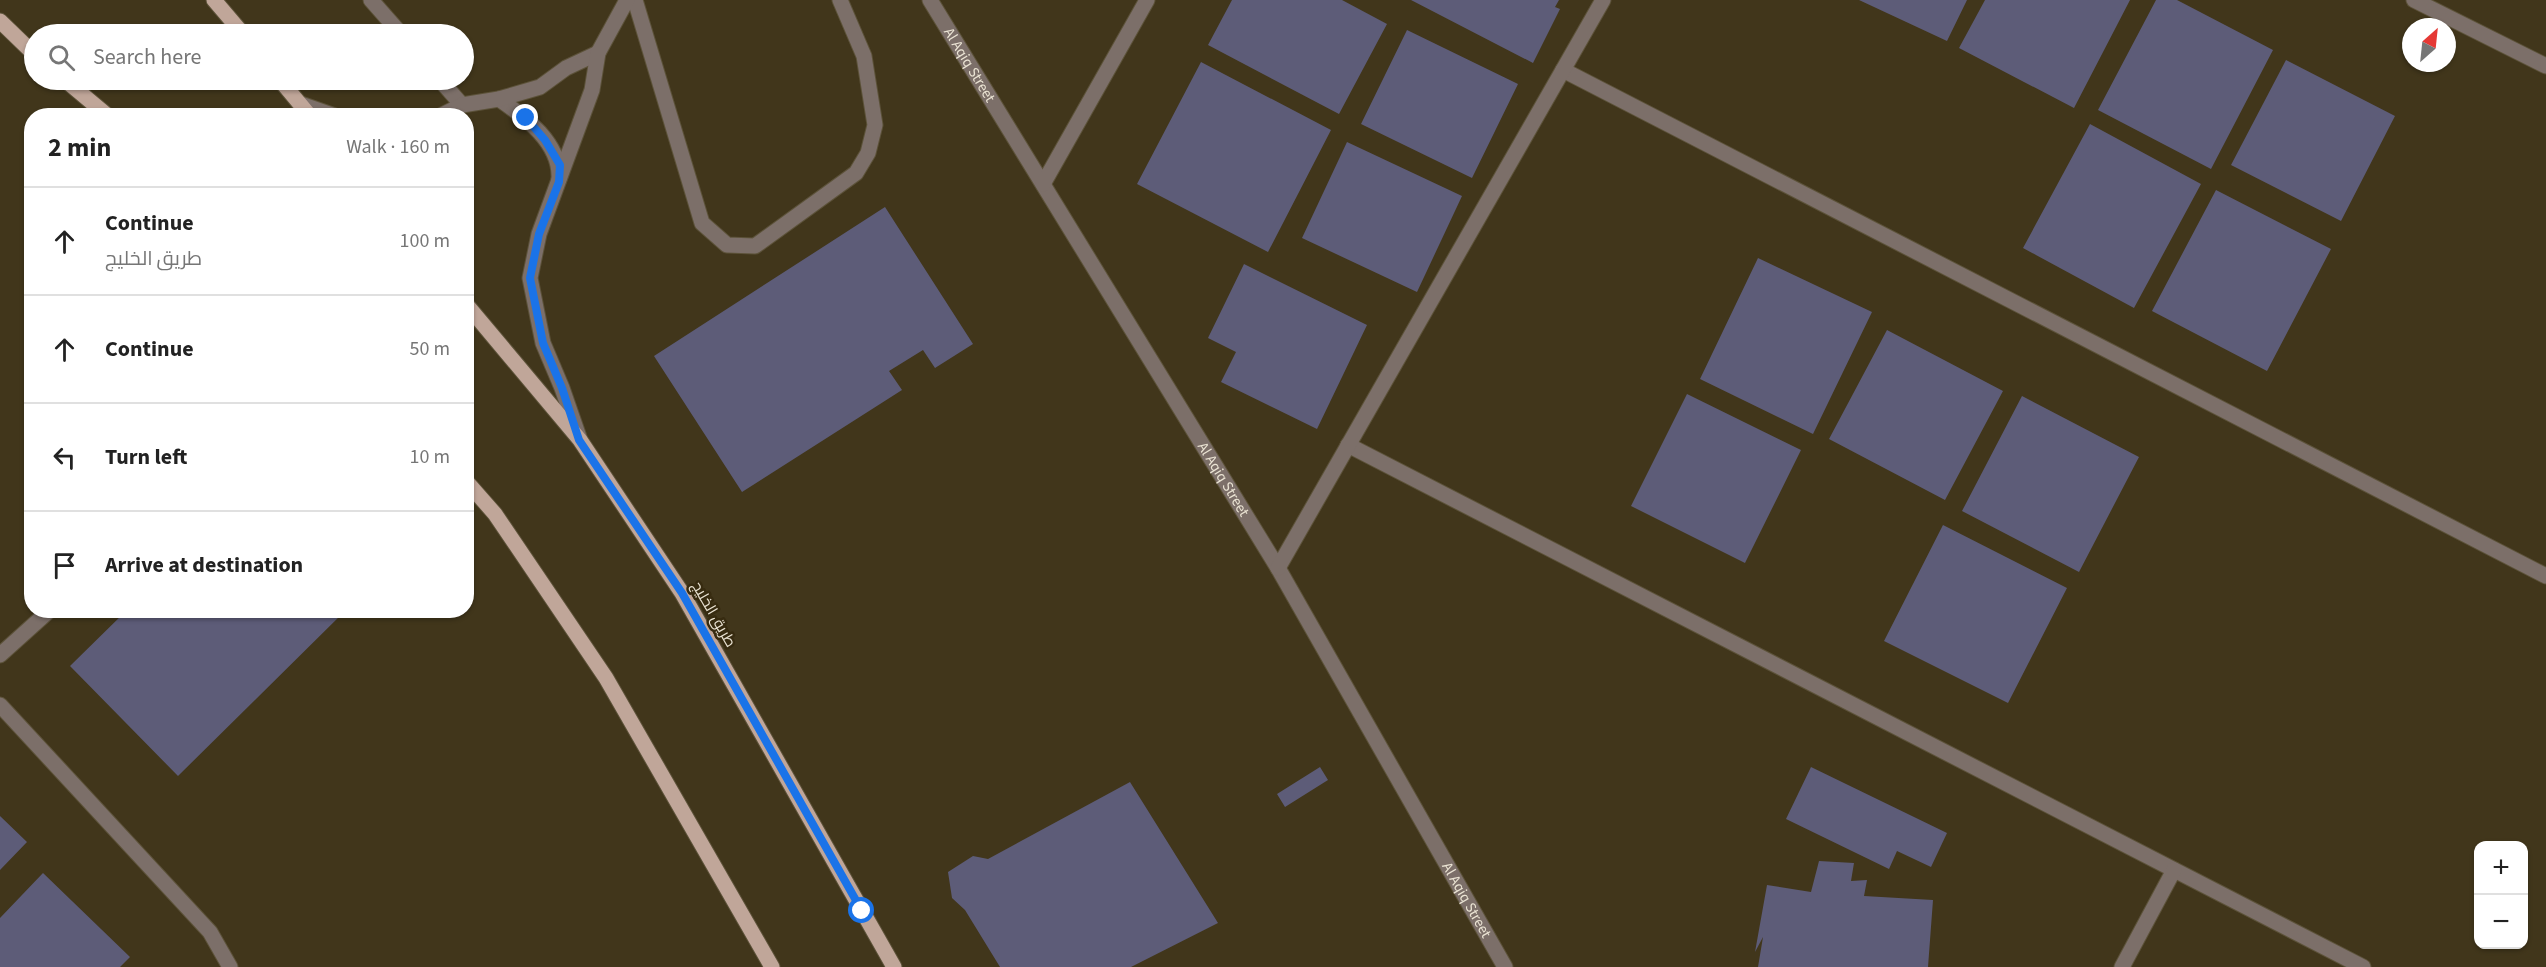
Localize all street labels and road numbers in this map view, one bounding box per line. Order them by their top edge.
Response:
street label: Al Aqiq Street [938,24,1000,106]
street label: Al Aqiq Street [1192,438,1254,521]
street label: طريق الخليج [686,577,741,651]
street label: Al Aqiq Street [1436,858,1496,942]

